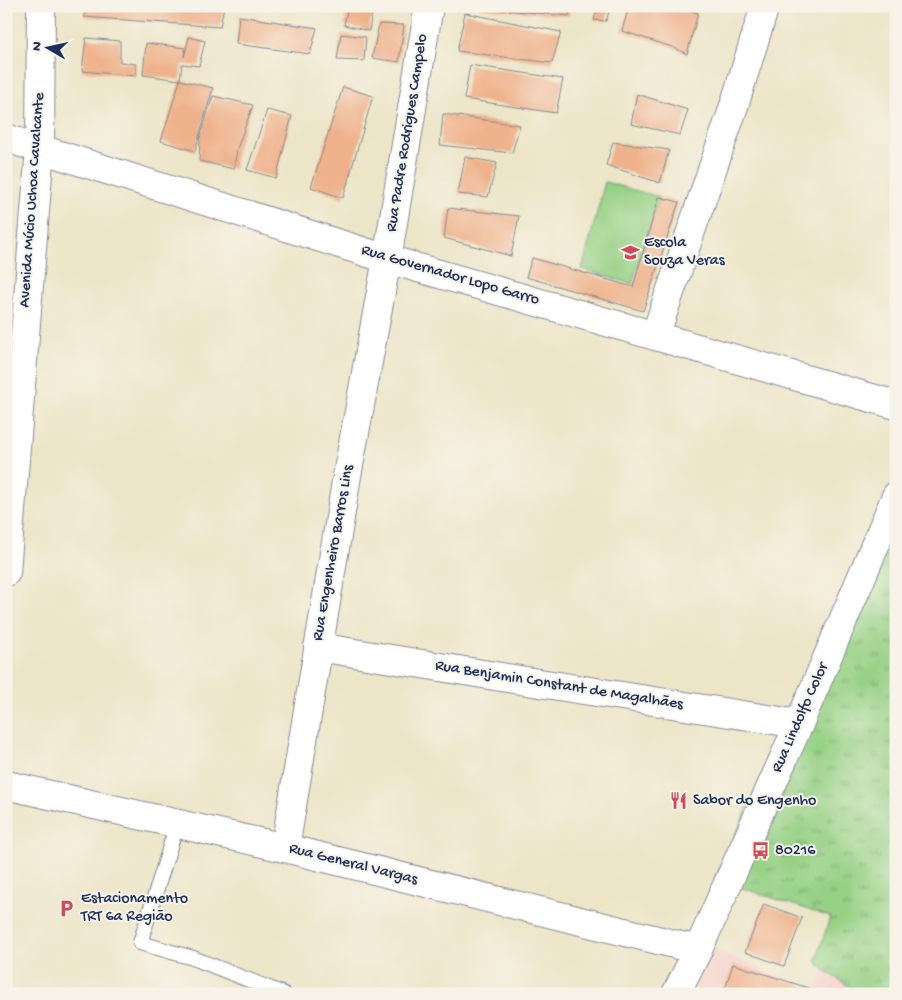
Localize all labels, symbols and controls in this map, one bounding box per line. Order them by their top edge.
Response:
north arrow [22,22,72,72]
street label: Rua Padre Rodrigues Campelo [383,33,433,233]
text: N [29,41,47,52]
street label: Avenida Múcio Uchoa Cavalcante [16,91,50,308]
place label: Escola Souza Veras [644,234,726,271]
street label: Rua Governador Lopo Garro [359,241,541,311]
school or university icon: Escola Souza Veras [620,242,640,262]
street label: Rua Engenheiro Barros Lins [309,462,359,642]
street label: Rua Benjamin Constant de Magalhães [434,657,685,715]
street label: Rua Lindolfo Color [768,659,834,776]
restaurant icon: Sabor do Engenho [669,791,689,811]
place label: Sabor do Engenho [693,792,816,811]
street label: Rua General Vargas [287,840,420,890]
bus stop icon: 80216 [751,841,771,861]
place label: 80216 [775,842,816,861]
place label: Estacionamento TRT 6a Região [80,890,188,927]
parking icon: Estacionamento TRT 6a Região [57,898,77,918]

